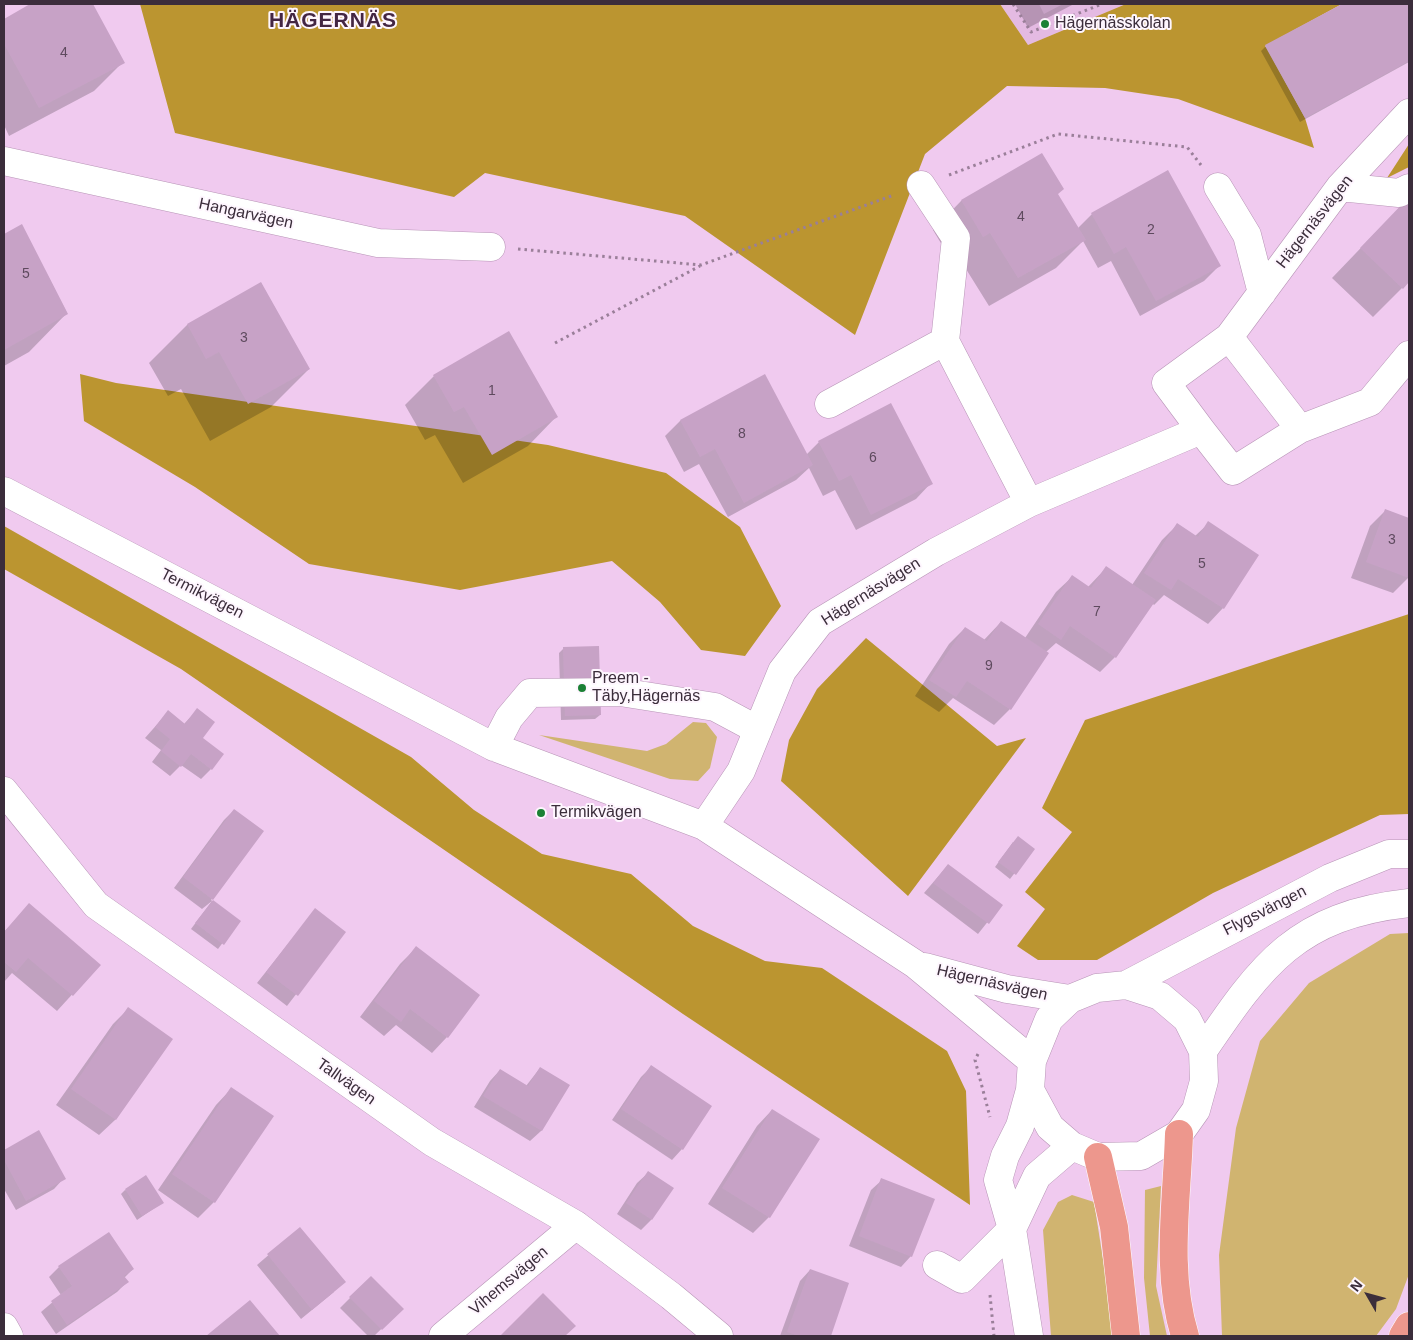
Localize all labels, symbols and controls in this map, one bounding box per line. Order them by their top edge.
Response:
district label: HÄGERNÄS [268,8,398,34]
place label: Hägernässkolan [1055,14,1171,34]
marker: Hägernässkolan [1039,18,1051,30]
house number: 4 [60,45,68,61]
street label: Hägernäsvägen [1273,172,1357,272]
street label: Hangarvägen [197,195,295,233]
house number: 4 [1017,209,1025,225]
house number: 2 [1147,222,1155,238]
house number: 5 [22,266,30,282]
house number: 3 [240,330,248,346]
house number: 1 [488,383,496,399]
house number: 8 [738,426,746,442]
house number: 6 [869,450,877,466]
house number: 3 [1388,532,1396,548]
street label: Hägernäsvägen [818,554,924,630]
house number: 5 [1198,556,1206,572]
street label: Termikvägen [157,565,247,623]
house number: 7 [1093,604,1101,620]
house number: 9 [985,658,993,674]
place label: Preem - Täby,Hägernäs [592,669,700,707]
marker: Preem - Täby,Hägernäs [576,682,588,694]
place label: Termikvägen [551,803,642,823]
marker: Termikvägen [535,807,547,819]
street label: Flygsvängen [1220,882,1310,940]
street label: Hägernäsvägen [935,961,1049,1005]
street label: Tallvägen [313,1055,379,1109]
street label: Vihemsvägen [466,1243,552,1319]
north arrow [1343,1270,1393,1320]
text: N [1347,1277,1366,1295]

